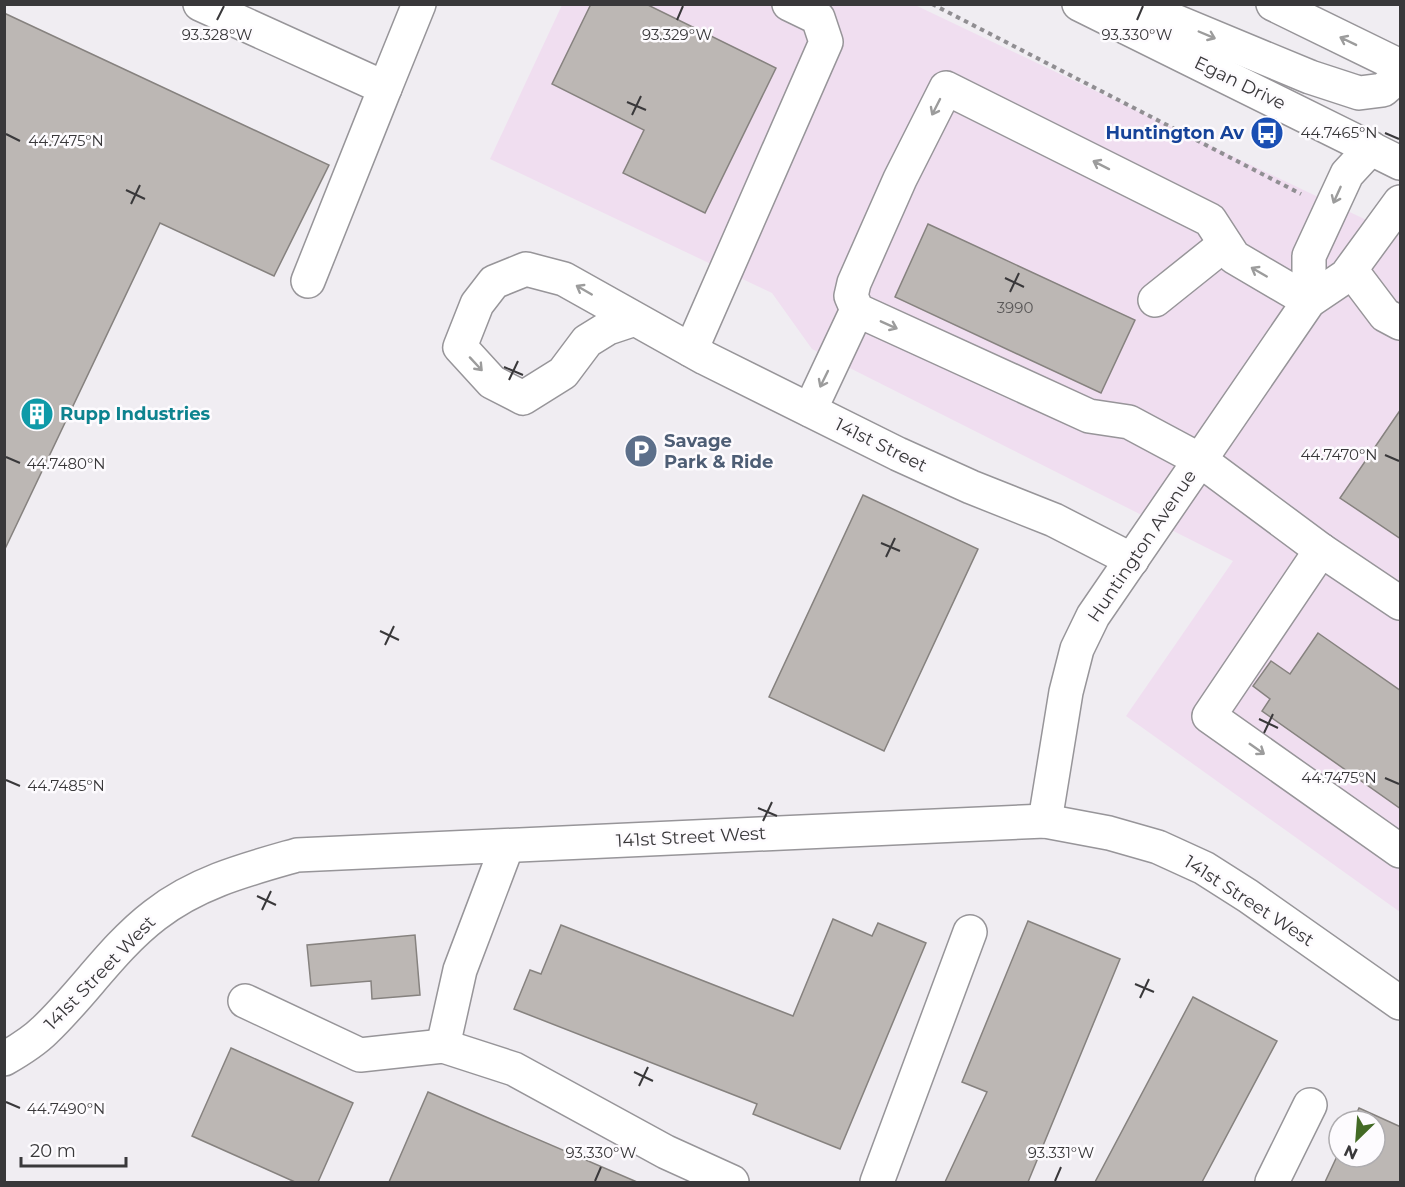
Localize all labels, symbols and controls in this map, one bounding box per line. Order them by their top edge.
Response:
text: 93.328°W [182,25,253,44]
text: 93.329°W [642,25,712,44]
text: 93.330°W [1102,25,1173,44]
one-way arrow [1198,30,1216,41]
one-way arrow [1339,34,1357,46]
street label: Egan Drive [1191,51,1289,115]
one-way arrow [930,98,942,116]
bus stop icon: Huntington Av [1249,115,1285,151]
place label: Huntington Av [1105,122,1244,144]
text: 44.7465°N [1301,123,1377,142]
text: 44.7475°N [28,131,104,150]
one-way arrow [1093,159,1111,171]
one-way arrow [1331,185,1343,203]
one-way arrow [1251,265,1268,277]
one-way arrow [576,284,594,295]
house number: 3990 [997,298,1033,317]
one-way arrow [880,319,898,331]
one-way arrow [469,356,483,371]
one-way arrow [818,369,830,387]
building icon: Rupp Industries [19,396,55,432]
place label: Rupp Industries [60,403,211,425]
street label: 141st Street [831,413,931,477]
place label: Savage Park & Ride [664,430,773,473]
parking icon: Savage Park & Ride [623,433,659,469]
text: 44.7470°N [1300,445,1378,464]
text: 44.7480°N [26,454,106,473]
street label: Huntington Avenue [1083,466,1201,626]
one-way arrow [1249,743,1265,756]
text: 44.7475°N [1301,768,1377,787]
text: 44.7485°N [27,776,105,795]
street label: 141st Street West [615,822,767,852]
street label: 141st Street West [1180,851,1318,951]
street label: 141st Street West [40,911,160,1035]
text: 44.7490°N [27,1099,105,1118]
north arrow [1327,1109,1387,1169]
scale bar [21,1130,126,1168]
text: 20 m [30,1140,76,1162]
text: N [1341,1141,1361,1163]
text: 93.330°W [566,1143,637,1162]
text: 93.331°W [1028,1143,1095,1162]

